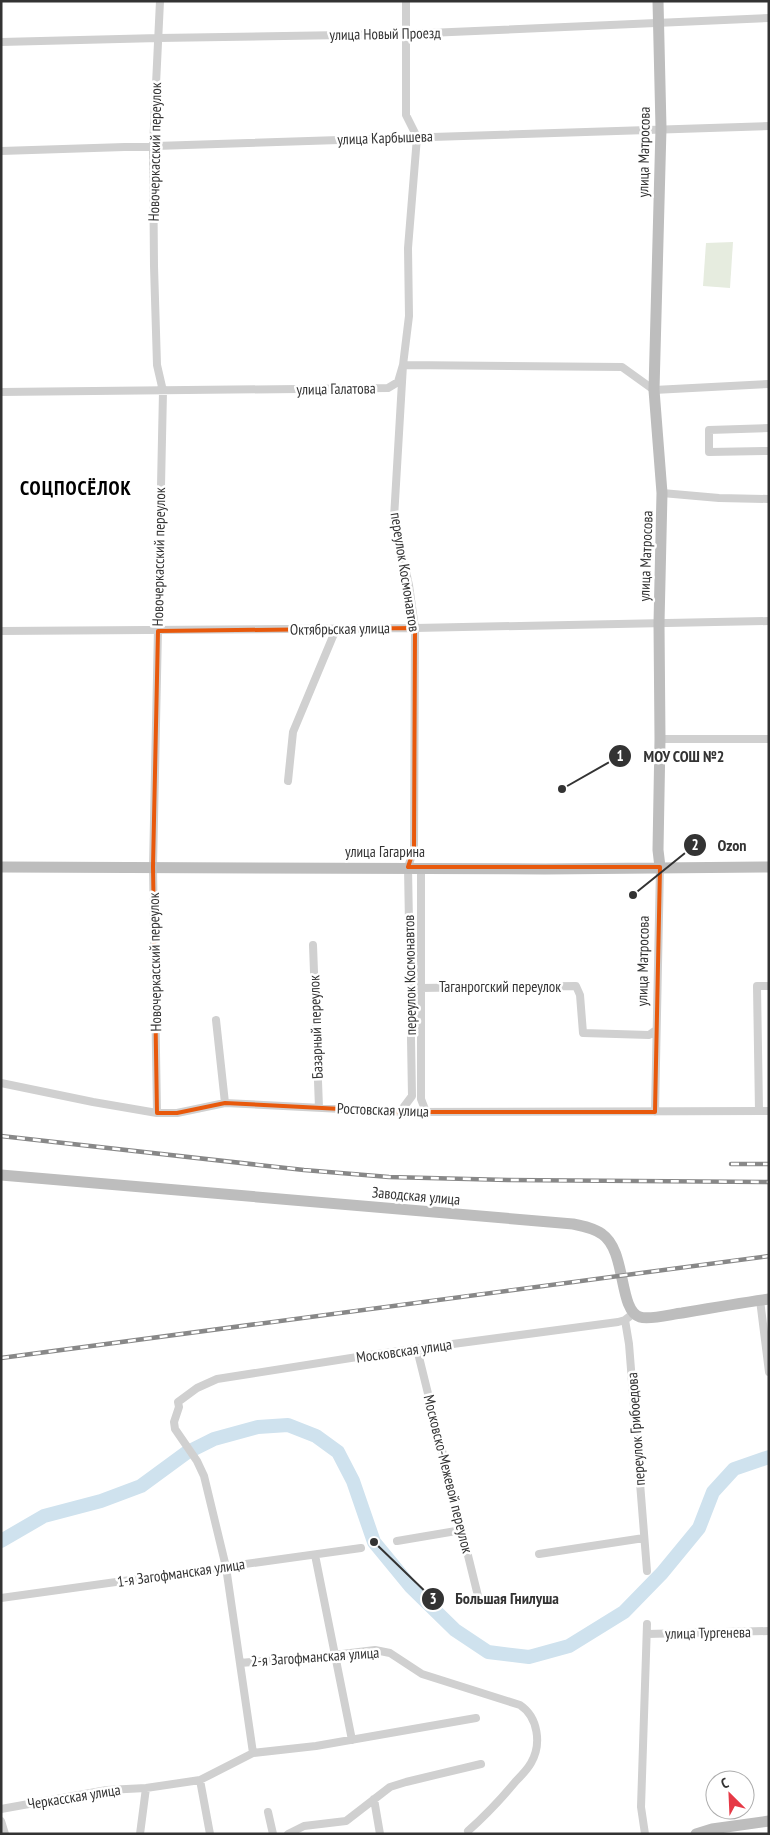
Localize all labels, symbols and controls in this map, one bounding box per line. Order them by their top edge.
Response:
street label: улица Новый Проезд [329,23,441,44]
street label: Новочеркасский переулок [144,82,165,222]
street label: улица Матросова [633,106,654,198]
street label: улица Карбышева [337,126,433,149]
street label: улица Галатова [296,378,376,399]
district label: СОЦПОСЁЛОК [20,475,132,501]
street label: Новочеркасский переулок [148,487,169,627]
street label: улица Матросова [634,510,657,602]
street label: переулок Космонавтов [387,511,424,633]
street label: Октябрьская улица [290,618,390,639]
callout: МОУ СОШ №2 [608,740,734,771]
text: 1 [616,746,624,765]
text: МОУ СОШ №2 [644,746,724,766]
callout: Ozon [683,830,757,861]
text: 2 [691,835,699,854]
text: Ozon [718,835,746,855]
street label: улица Гагарина [345,842,425,861]
street label: Новочеркасский переулок [144,892,165,1032]
street label: переулок Космонавтов [399,915,420,1036]
street label: улица Матросова [632,915,653,1007]
street label: Базарный переулок [304,975,327,1079]
street label: Таганрогский переулок [439,977,561,996]
street label: Ростовская улица [337,1098,429,1121]
street label: Заводская улица [371,1182,461,1209]
street label: Московская улица [355,1334,453,1367]
street label: переулок Грибоедова [622,1372,649,1486]
street label: Московско-Межевой переулок [420,1393,477,1555]
street label: 1-я Загофманская улица [116,1554,246,1591]
callout: Большая Гнилуша [420,1583,569,1614]
text: Большая Гнилуша [455,1588,559,1608]
text: 3 [429,1589,437,1608]
street label: улица Тургенева [665,1622,751,1643]
street label: 2-я Загофманская улица [250,1643,380,1670]
north arrow [705,1770,755,1820]
text: С [718,1773,732,1793]
street label: Черкасская улица [26,1780,122,1813]

